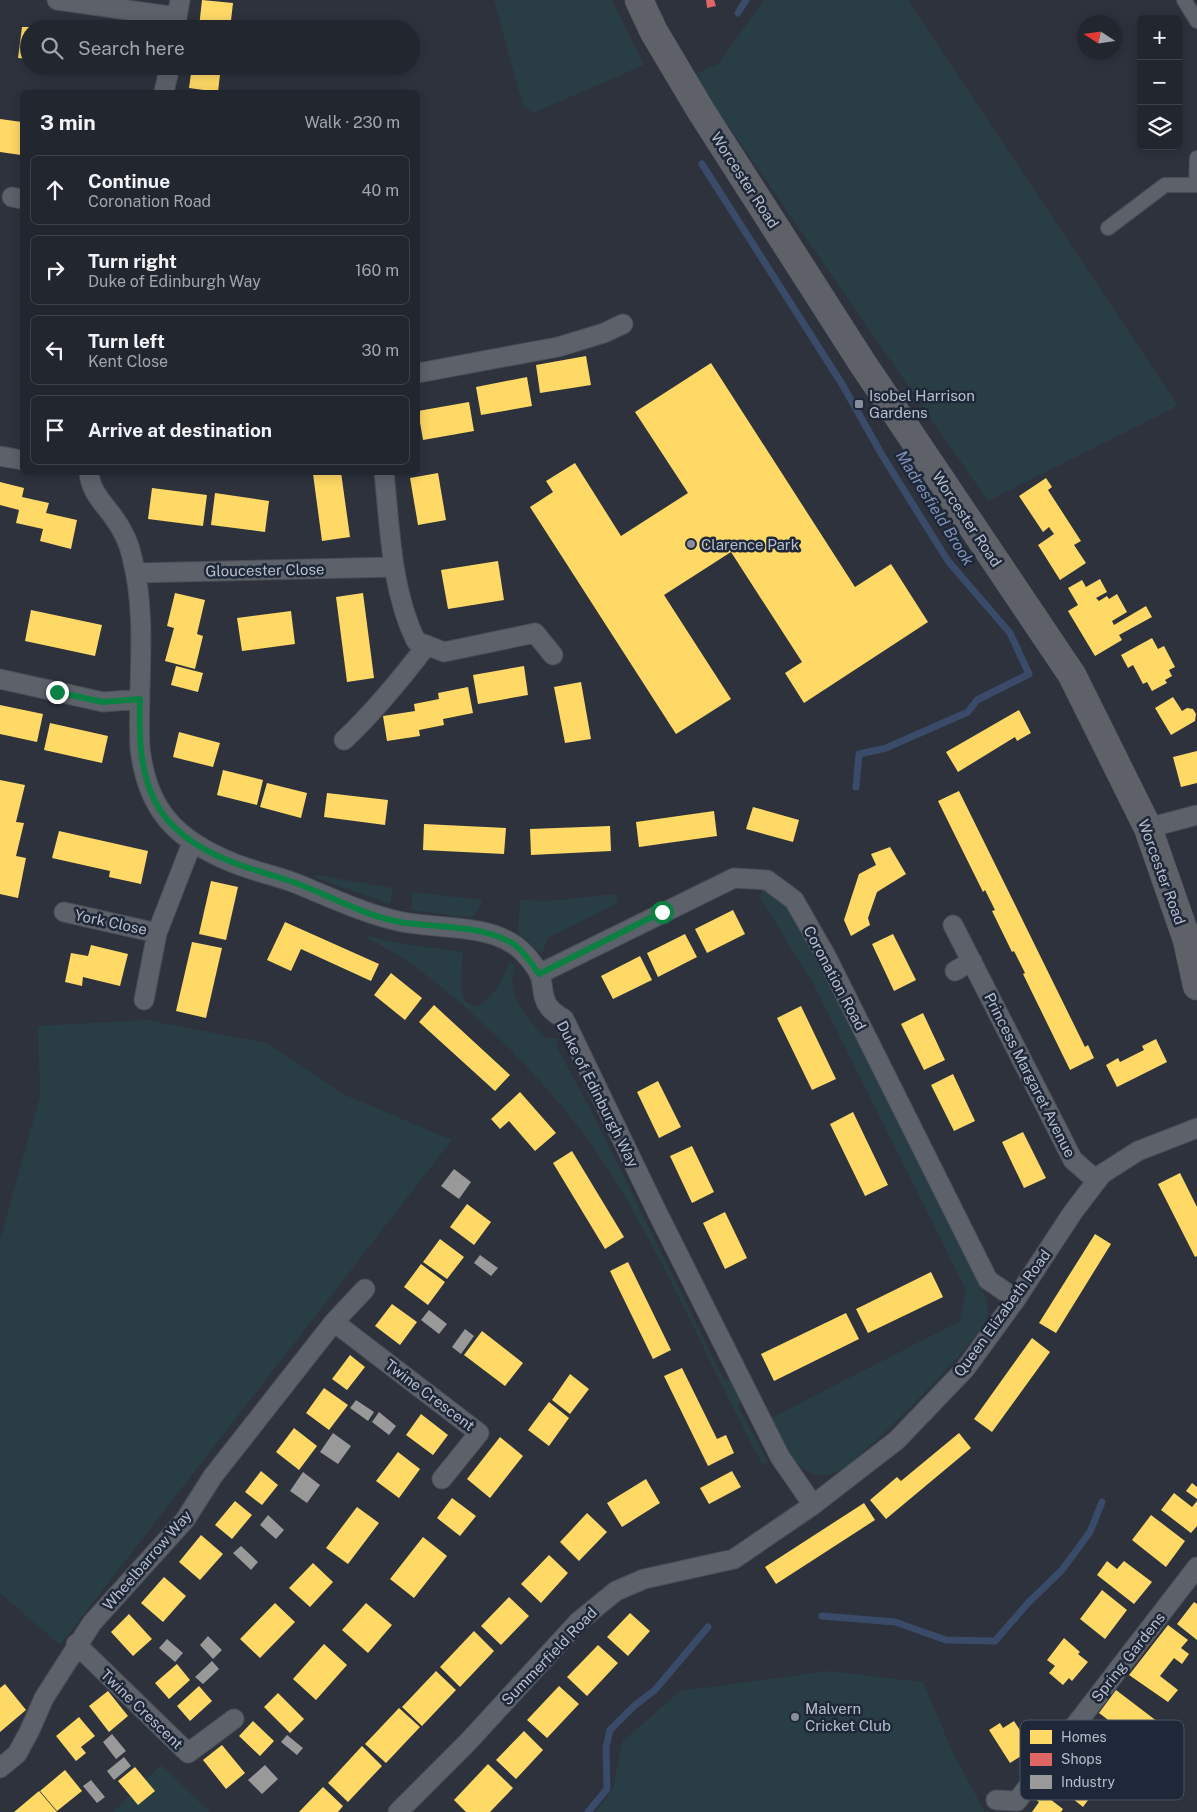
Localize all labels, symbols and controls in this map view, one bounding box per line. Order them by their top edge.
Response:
north arrow [1077,15,1122,60]
map controls [1137,15,1182,150]
button: + [1137,15,1182,60]
search box [20,20,420,75]
icon: search [38,34,66,62]
text: Search here [78,37,185,59]
button: − [1137,60,1182,105]
button: layers [1137,105,1182,150]
text: 3 min [40,110,96,135]
text: Walk · 230 m [304,113,400,132]
street label: Worcester Road [708,129,782,231]
text: Continue [88,170,170,192]
icon: ahead [41,176,69,204]
text: 40 m [361,181,399,200]
text: Coronation Road [88,192,211,211]
text: Turn right [88,250,177,272]
icon: right [41,256,69,284]
text: 160 m [355,261,399,280]
text: Duke of Edinburgh Way [88,272,261,291]
text: Turn left [88,330,165,352]
icon: left [41,336,69,364]
text: 30 m [362,341,399,360]
text: Kent Close [88,352,168,371]
place label: Isobel Harrison Gardens [869,387,975,421]
marker: Isobel Harrison Gardens [853,398,865,410]
icon: arrive [41,416,69,444]
text: Arrive at destination [88,419,272,441]
water label: Madresfield Brook [892,447,978,569]
street label: Worcester Road [929,468,1005,570]
place label: Clarence Park [701,536,799,553]
marker: Clarence Park [685,538,697,550]
street label: Gloucester Close [205,560,325,580]
route end [46,681,69,704]
street label: Worcester Road [1135,817,1189,927]
route start [651,901,674,924]
street label: York Close [73,906,149,938]
street label: Coronation Road [800,923,870,1033]
street label: Princess Margaret Avenue [981,990,1079,1160]
street label: Duke of Edinburgh Way [554,1018,642,1170]
street label: Queen Elizabeth Road [950,1246,1054,1380]
street label: Twine Crescent [382,1356,478,1434]
street label: Wheelbarrow Way [99,1507,195,1613]
street label: Summerfield Road [498,1604,600,1708]
street label: Spring Gardens [1088,1609,1168,1705]
street label: Twine Crescent [97,1666,187,1753]
place label: Malvern Cricket Club [805,1700,891,1734]
marker: Malvern Cricket Club [789,1711,801,1723]
legend [1020,1720,1184,1800]
text: Homes [1061,1729,1107,1745]
text: Shops [1061,1751,1102,1767]
text: Industry [1061,1774,1116,1790]

